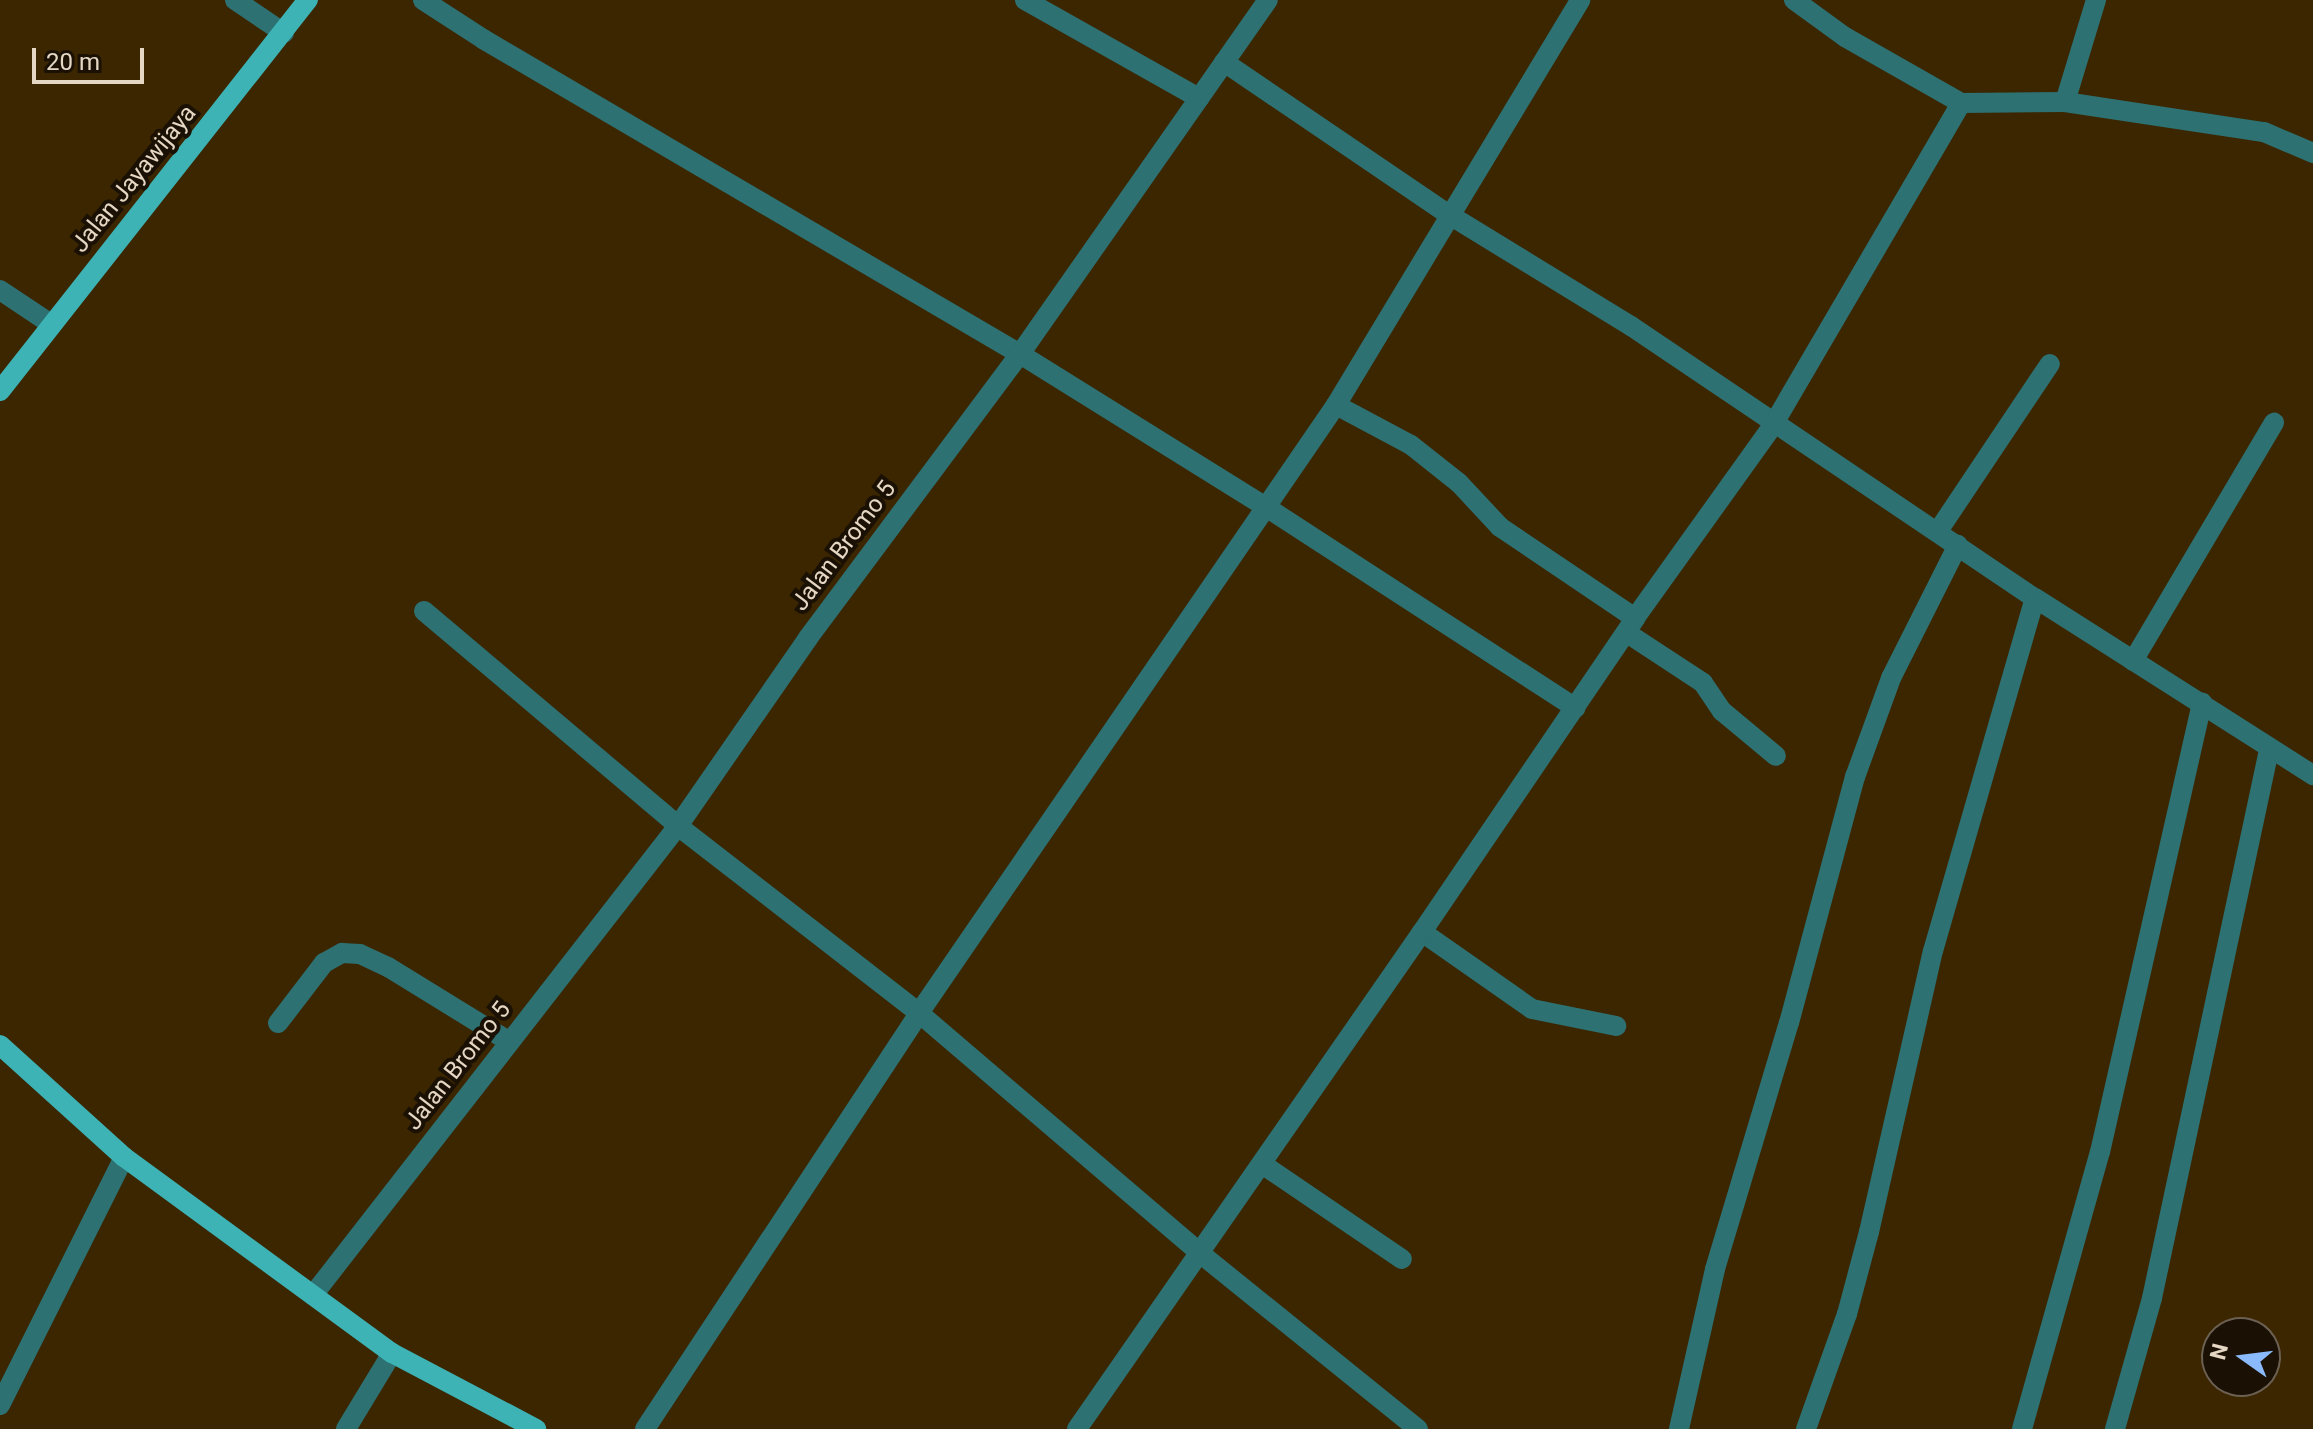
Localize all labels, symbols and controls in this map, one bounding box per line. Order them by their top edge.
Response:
scale bar [36,32,148,82]
text: 20 m [46,48,100,76]
street label: Jalan Jayawijaya [66,99,202,259]
street label: Jalan Bromo 5 [786,475,902,617]
street label: Jalan Bromo 5 [399,996,517,1136]
north arrow [2201,1317,2281,1397]
text: N [2205,1341,2233,1362]

